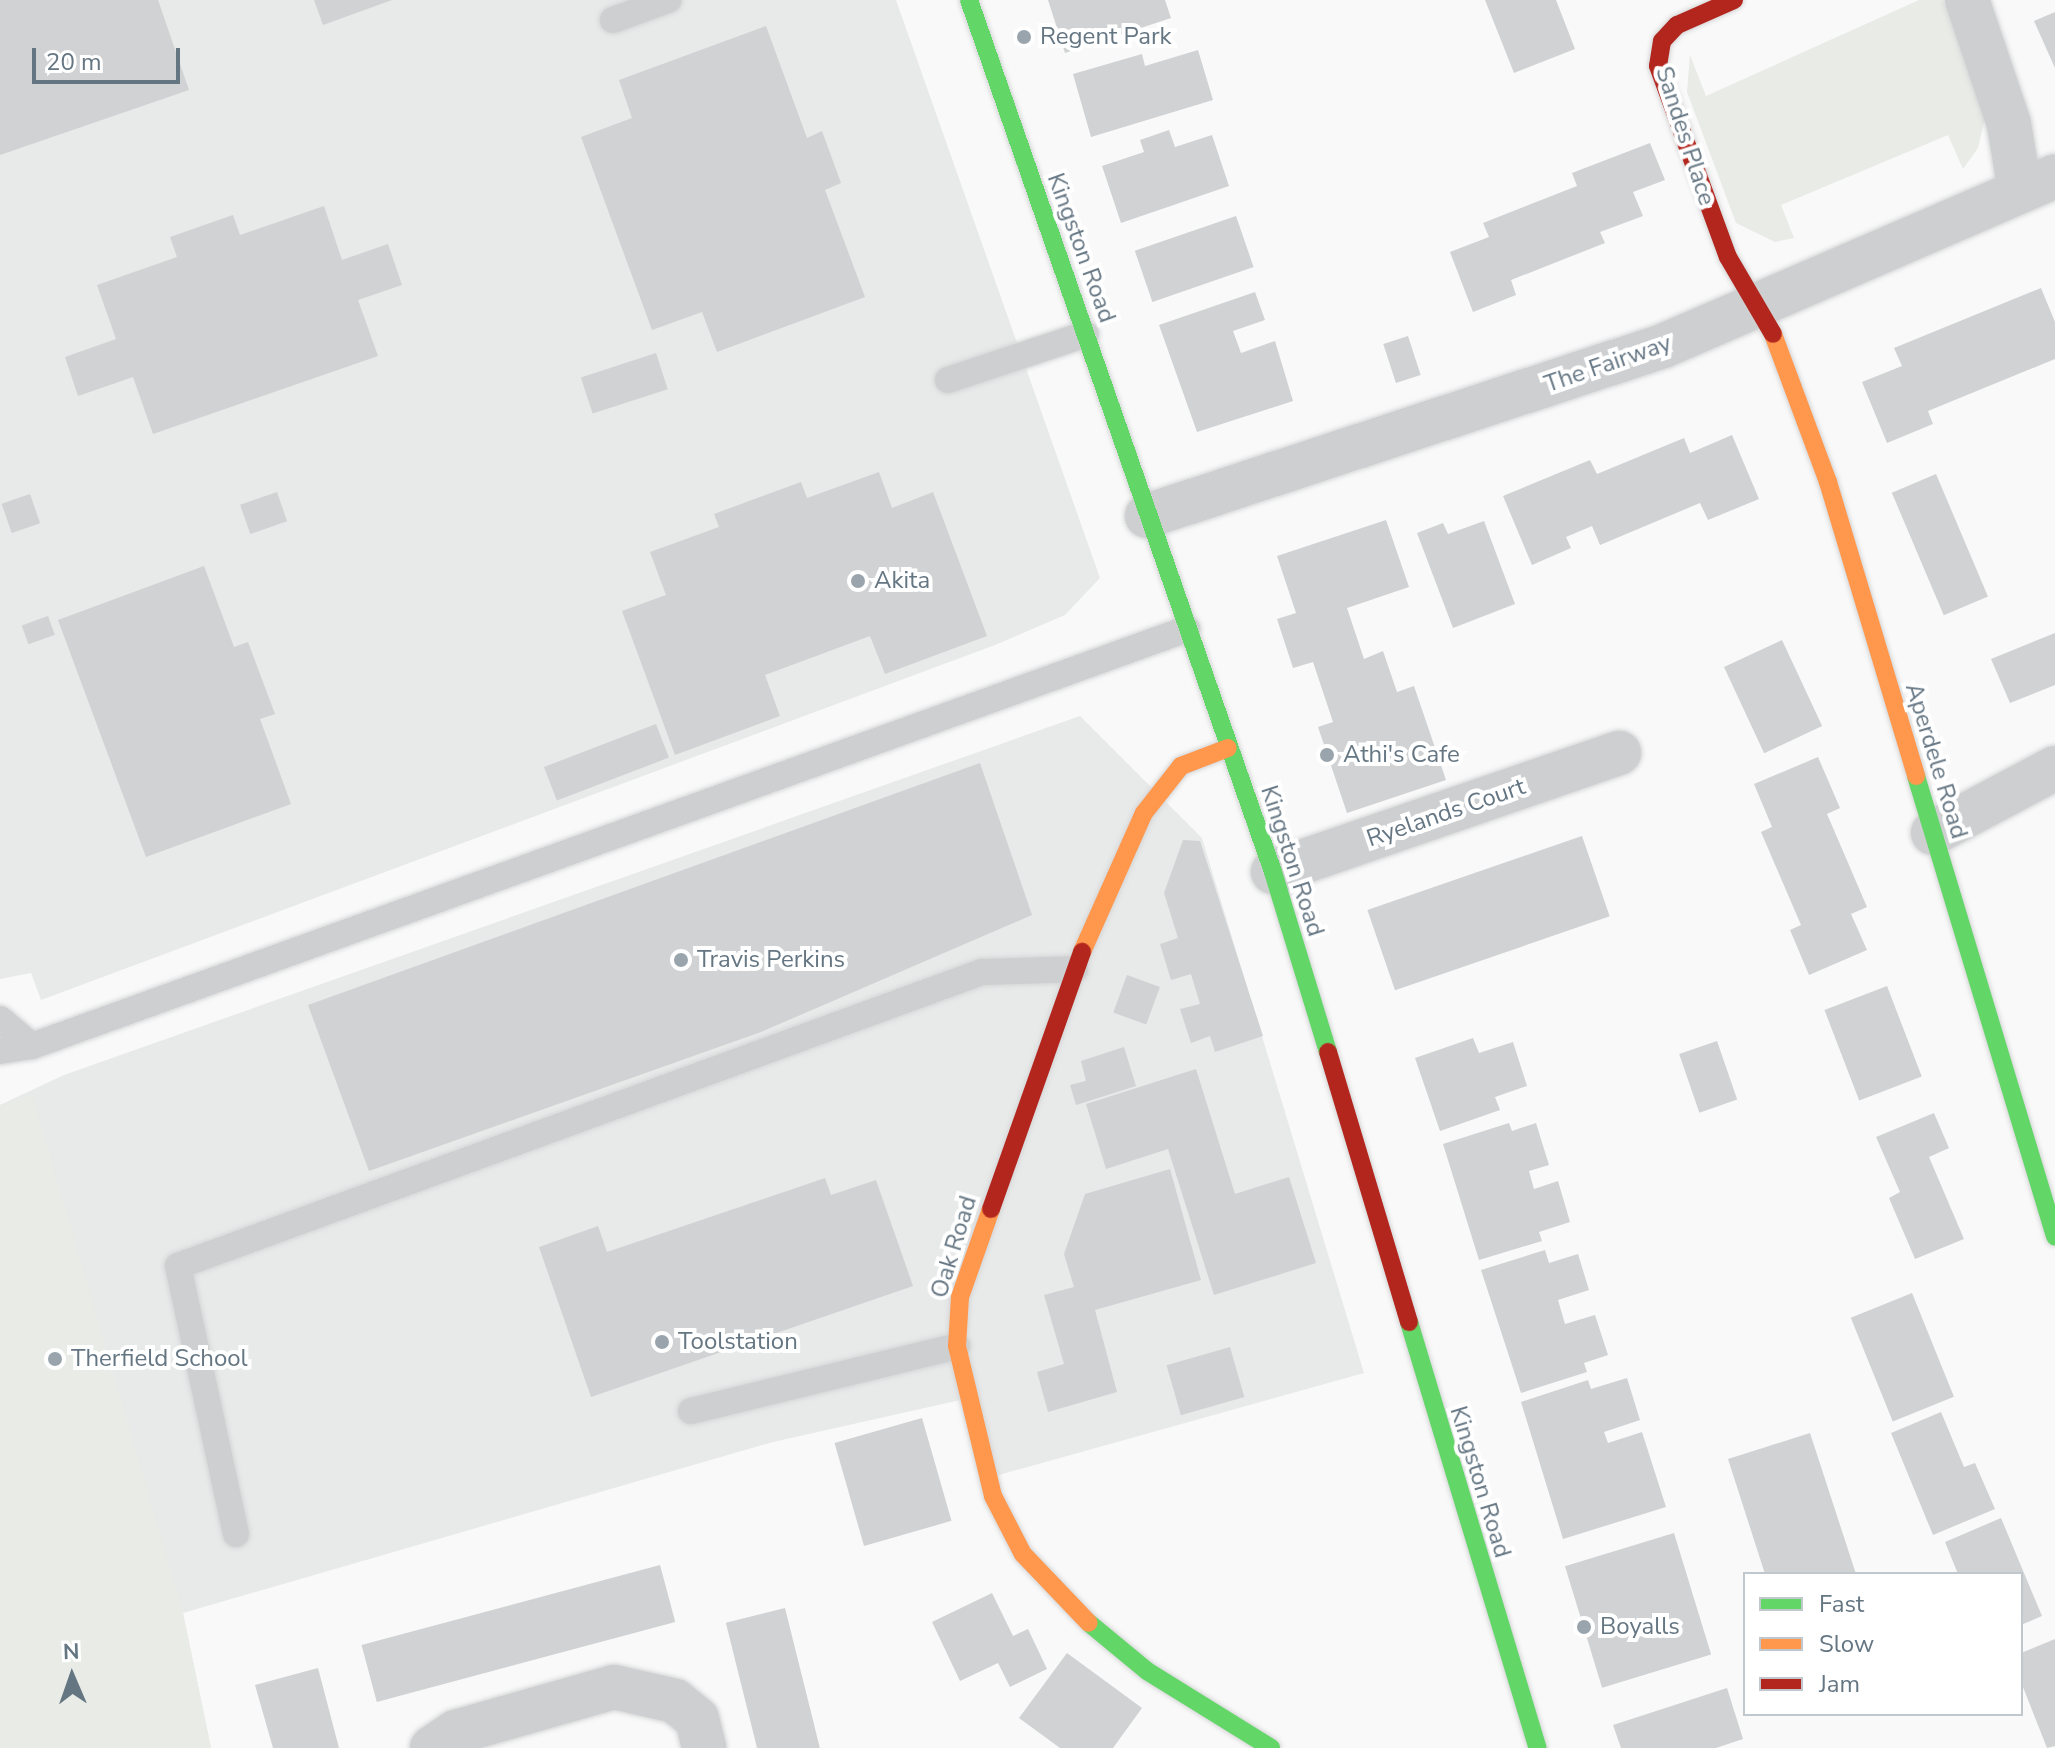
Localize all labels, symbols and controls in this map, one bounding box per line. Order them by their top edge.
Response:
place label: Regent Park [1040,23,1172,51]
marker: Regent Park [1015,28,1033,46]
scale bar [36,32,184,82]
text: 20 m [46,46,102,78]
street label: Sandes Place [1649,63,1721,209]
street label: Kingston Road [1041,169,1121,327]
street label: The Fairway [1541,329,1675,399]
place label: Akita [874,567,930,595]
marker: Akita [849,572,867,590]
street label: Aperdele Road [1899,680,1973,842]
place label: Athi's Cafe [1343,741,1460,769]
marker: Athi's Cafe [1318,746,1336,764]
street label: Ryelands Court [1363,772,1529,854]
street label: Kingston Road [1254,782,1330,940]
place label: Travis Perkins [697,946,845,974]
marker: Travis Perkins [672,951,690,969]
street label: Oak Road [925,1193,983,1301]
place label: Toolstation [678,1328,798,1356]
marker: Toolstation [653,1333,671,1351]
place label: Therfield School [71,1345,248,1373]
marker: Therfield School [46,1350,64,1368]
street label: Kingston Road [1443,1403,1517,1561]
legend [1743,1572,2023,1716]
text: Fast [1819,1588,1864,1620]
place label: Boyalls [1600,1613,1680,1641]
marker: Boyalls [1575,1618,1593,1636]
text: Slow [1819,1628,1874,1660]
north arrow [32,1636,112,1716]
text: N [62,1637,80,1667]
text: Jam [1819,1668,1860,1700]

